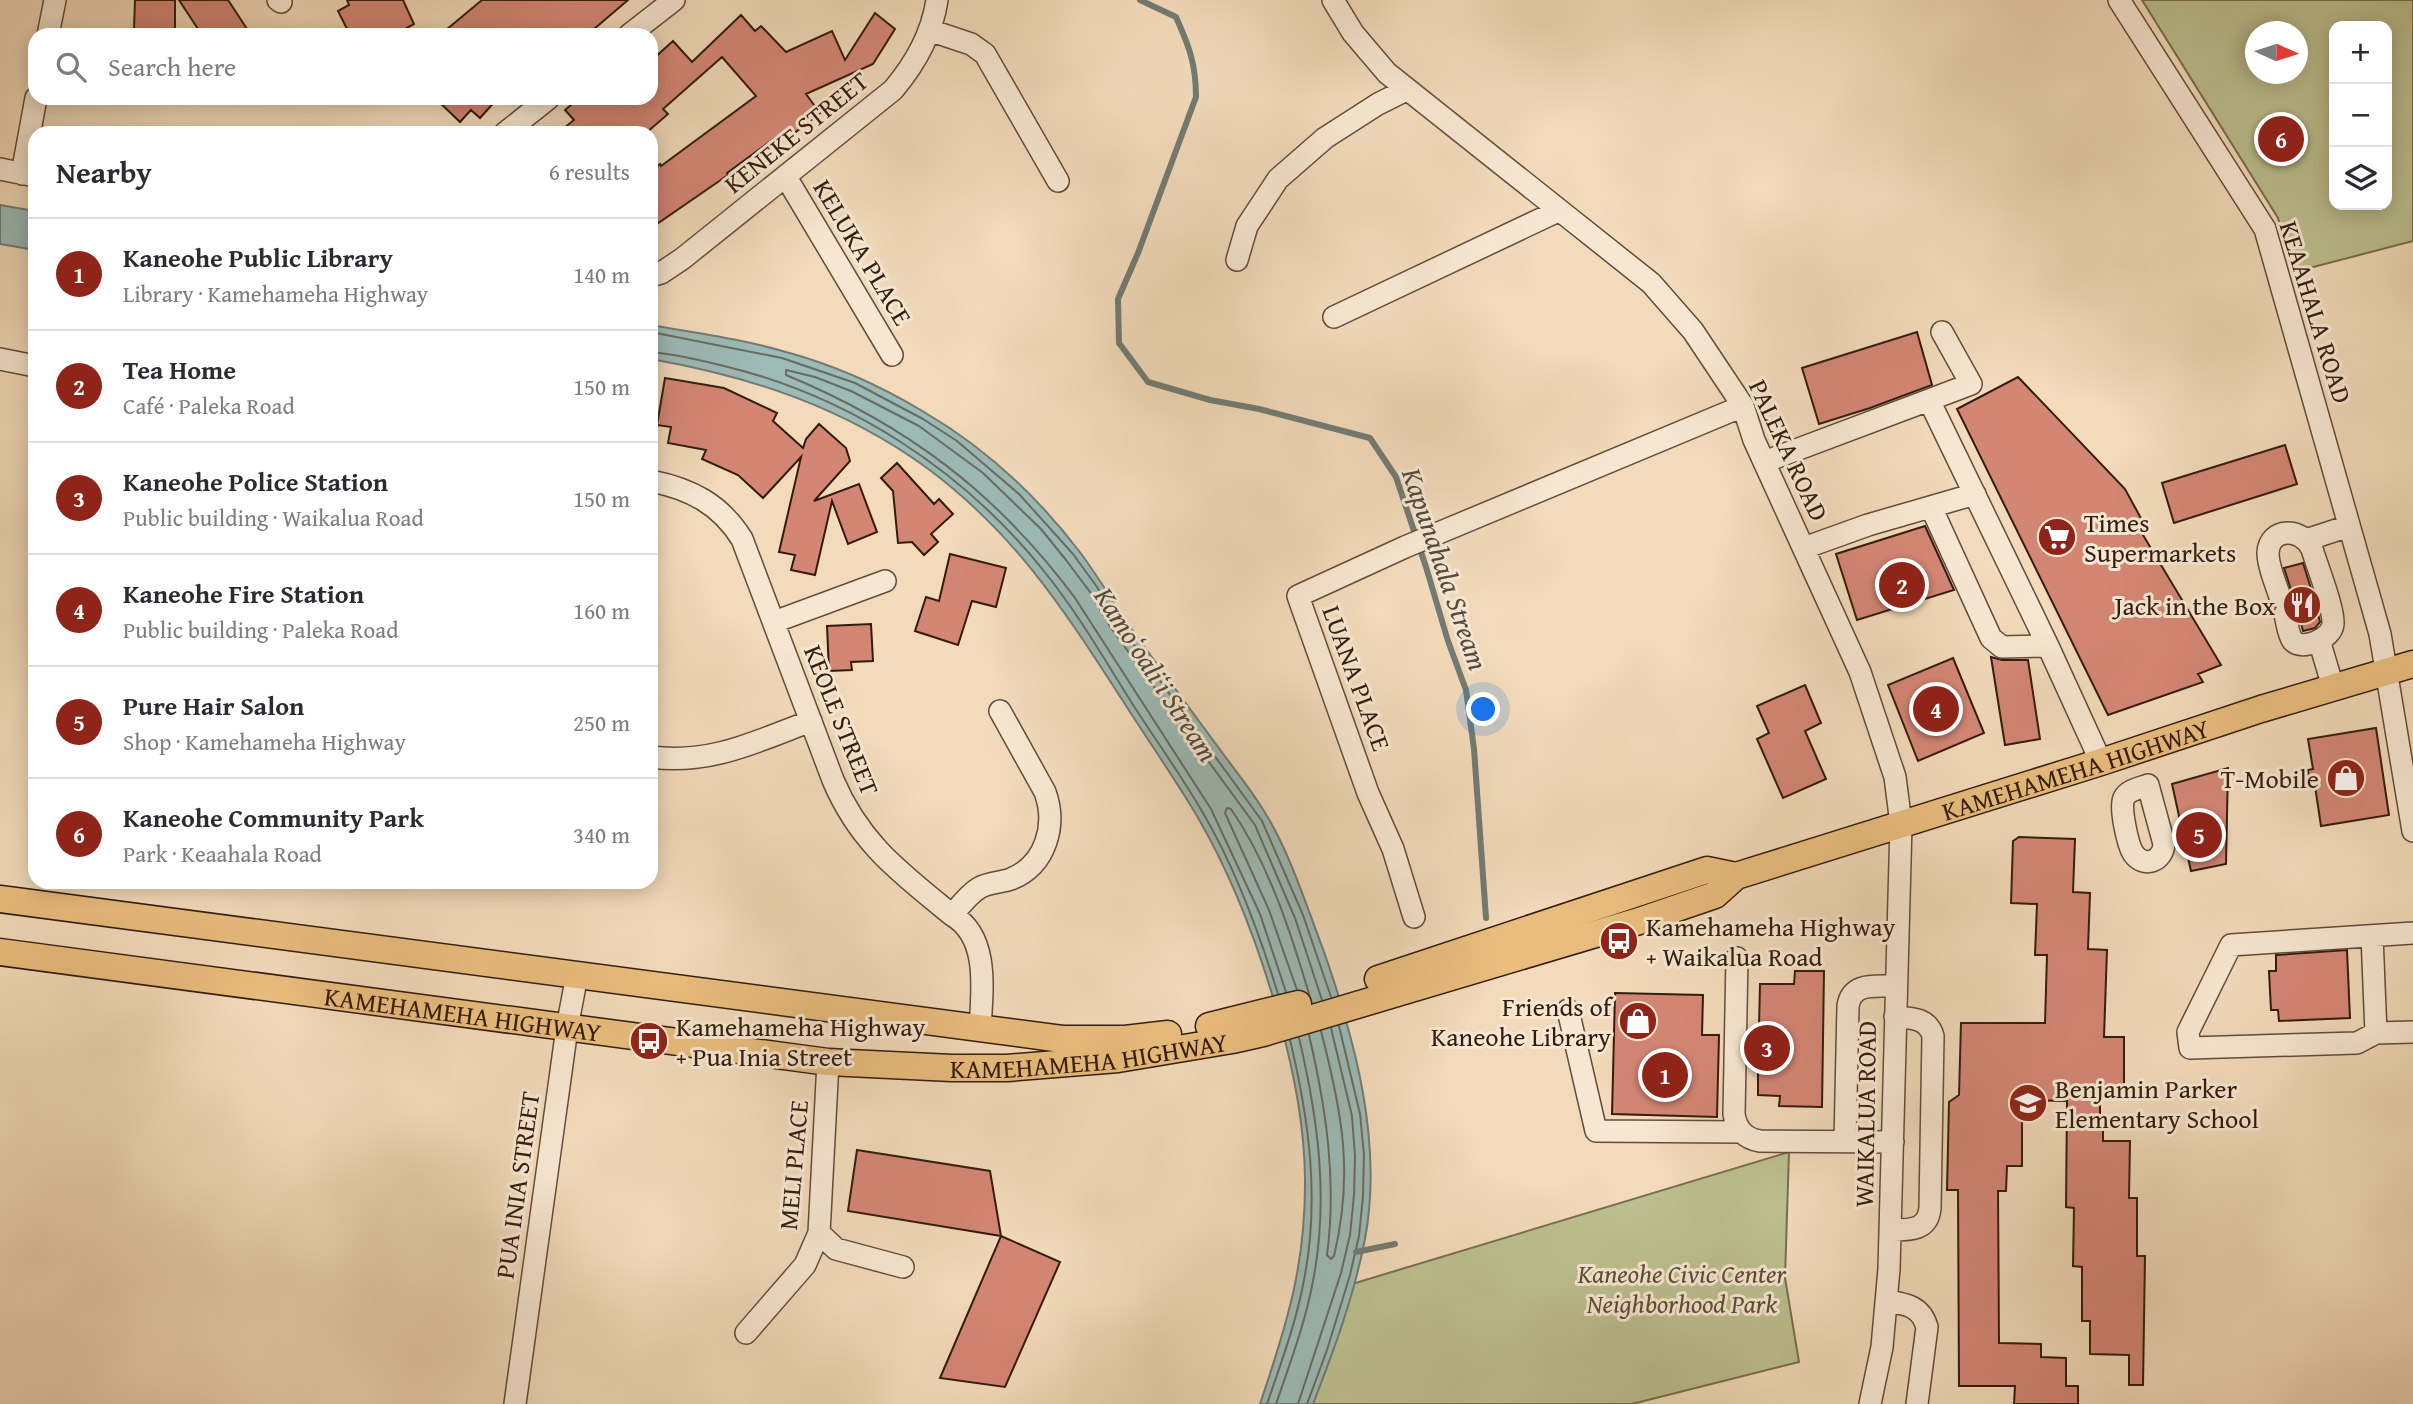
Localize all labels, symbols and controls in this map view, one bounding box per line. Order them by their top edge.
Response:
north arrow [2245,21,2308,84]
map controls [2329,21,2392,210]
button: + [2329,21,2392,84]
search box [28,28,658,105]
text: Search here [108,47,236,86]
icon: search [52,48,90,86]
street label: KENEKE STREET [715,61,877,203]
button: − [2329,84,2392,147]
pin: 6 [2258,113,2304,165]
button: layers [2329,147,2392,210]
text: Nearby [56,150,152,194]
text: 6 results [549,155,630,188]
street label: KELUKA PLACE [804,171,922,333]
street label: KEAAHALA ROAD [2270,216,2362,408]
text: Kaneohe Public Library [123,238,393,277]
text: 1 [73,258,85,291]
text: 140 m [573,258,630,291]
text: Library · Kamehameha Highway [123,277,428,310]
text: Tea Home [123,350,236,389]
text: 2 [73,370,85,403]
text: 150 m [573,370,630,403]
street label: PALEKA ROAD [1739,373,1839,527]
text: Café · Paleka Road [123,389,295,422]
water label: Kapunahala Stream [1392,461,1500,676]
text: Kaneohe Police Station [123,462,388,501]
text: 3 [73,482,85,515]
text: 150 m [573,482,630,515]
text: Public building · Waikalua Road [123,501,424,534]
place label: Times Supermarkets [2084,503,2236,572]
supermarket icon: Times Supermarkets [2036,516,2078,558]
pin: 2 [1879,559,1925,611]
text: Kaneohe Fire Station [123,574,364,613]
water label: Kamoʻoaliʻi Stream [1084,577,1229,770]
restaurant icon: Jack in the Box [2281,584,2323,626]
place label: Jack in the Box [2111,586,2276,625]
text: 4 [73,594,85,627]
text: 160 m [573,594,630,627]
street label: LUANA PLACE [1313,600,1401,756]
text: Public building · Paleka Road [123,613,398,646]
street label: KEOLE STREET [794,639,890,801]
pin: 4 [1913,683,1959,735]
text: Pure Hair Salon [123,686,304,725]
your location [1466,692,1500,726]
text: 5 [73,706,85,739]
text: 250 m [573,706,630,739]
street label: KAMEHAMEHA HIGHWAY [1937,708,2215,830]
text: Shop · Kamehameha Highway [123,725,406,758]
shop icon: T-Mobile [2325,757,2367,799]
place label: T-Mobile [2221,759,2319,798]
text: Kaneohe Community Park [123,798,424,837]
pin: 5 [2176,809,2222,861]
text: 6 [73,818,85,851]
text: 340 m [573,818,630,851]
text: Park · Keaahala Road [123,837,322,870]
place label: Kamehameha Highway + Waikalua Road [1646,907,1896,976]
bus stop icon: Kamehameha Highway + Waikalua Road [1598,920,1640,962]
street label: KAMEHAMEHA HIGHWAY [322,976,604,1051]
place label: Friends of Kaneohe Library [1431,987,1614,1056]
shop icon: Friends of Kaneohe Library [1617,1000,1659,1042]
place label: Kamehameha Highway + Pua Inia Street [676,1007,926,1076]
bus stop icon: Kamehameha Highway + Pua Inia Street [628,1020,670,1062]
street label: WAIKALUA ROAD [1844,1020,1886,1208]
street label: KAMEHAMEHA HIGHWAY [950,1022,1231,1088]
pin: 3 [1744,1022,1790,1074]
pin: 1 [1642,1049,1688,1101]
place label: Benjamin Parker Elementary School [2055,1069,2259,1138]
school or university icon: Benjamin Parker Elementary School [2007,1082,2049,1124]
street label: PUA INIA STREET [485,1088,550,1281]
street label: MELI PLACE [768,1098,818,1232]
park label: Kaneohe Civic Center Neighborhood Park [1577,1254,1788,1323]

